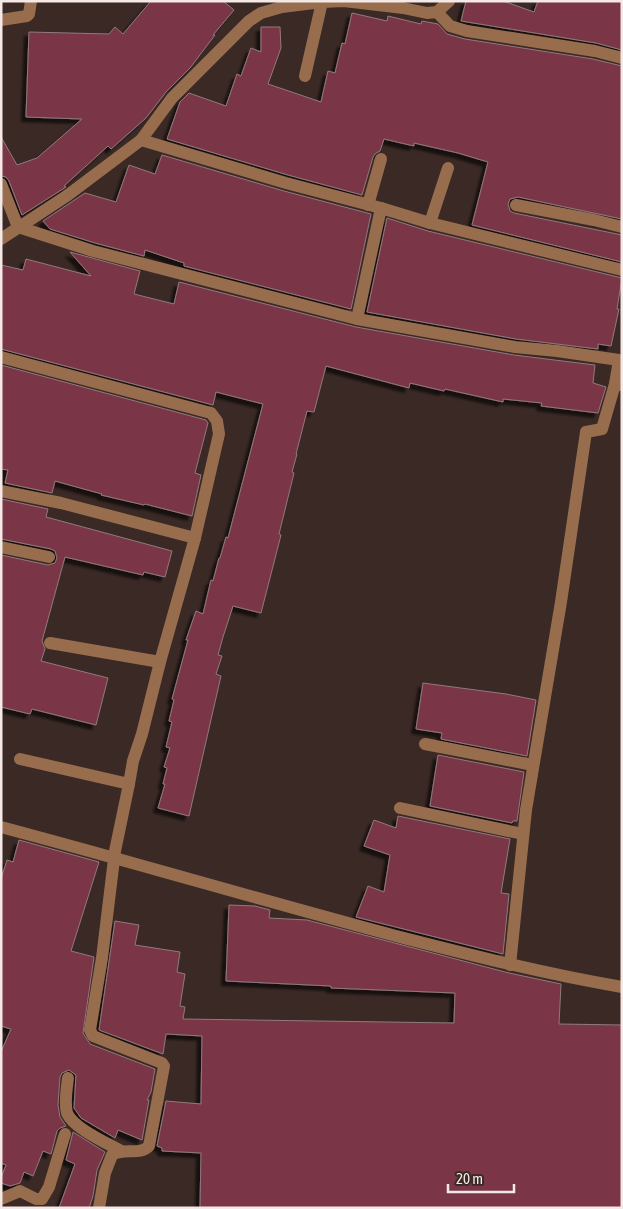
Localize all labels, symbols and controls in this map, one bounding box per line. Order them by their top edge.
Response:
scale bar [448,1162,514,1194]
text: 20 m [456,1170,483,1187]

